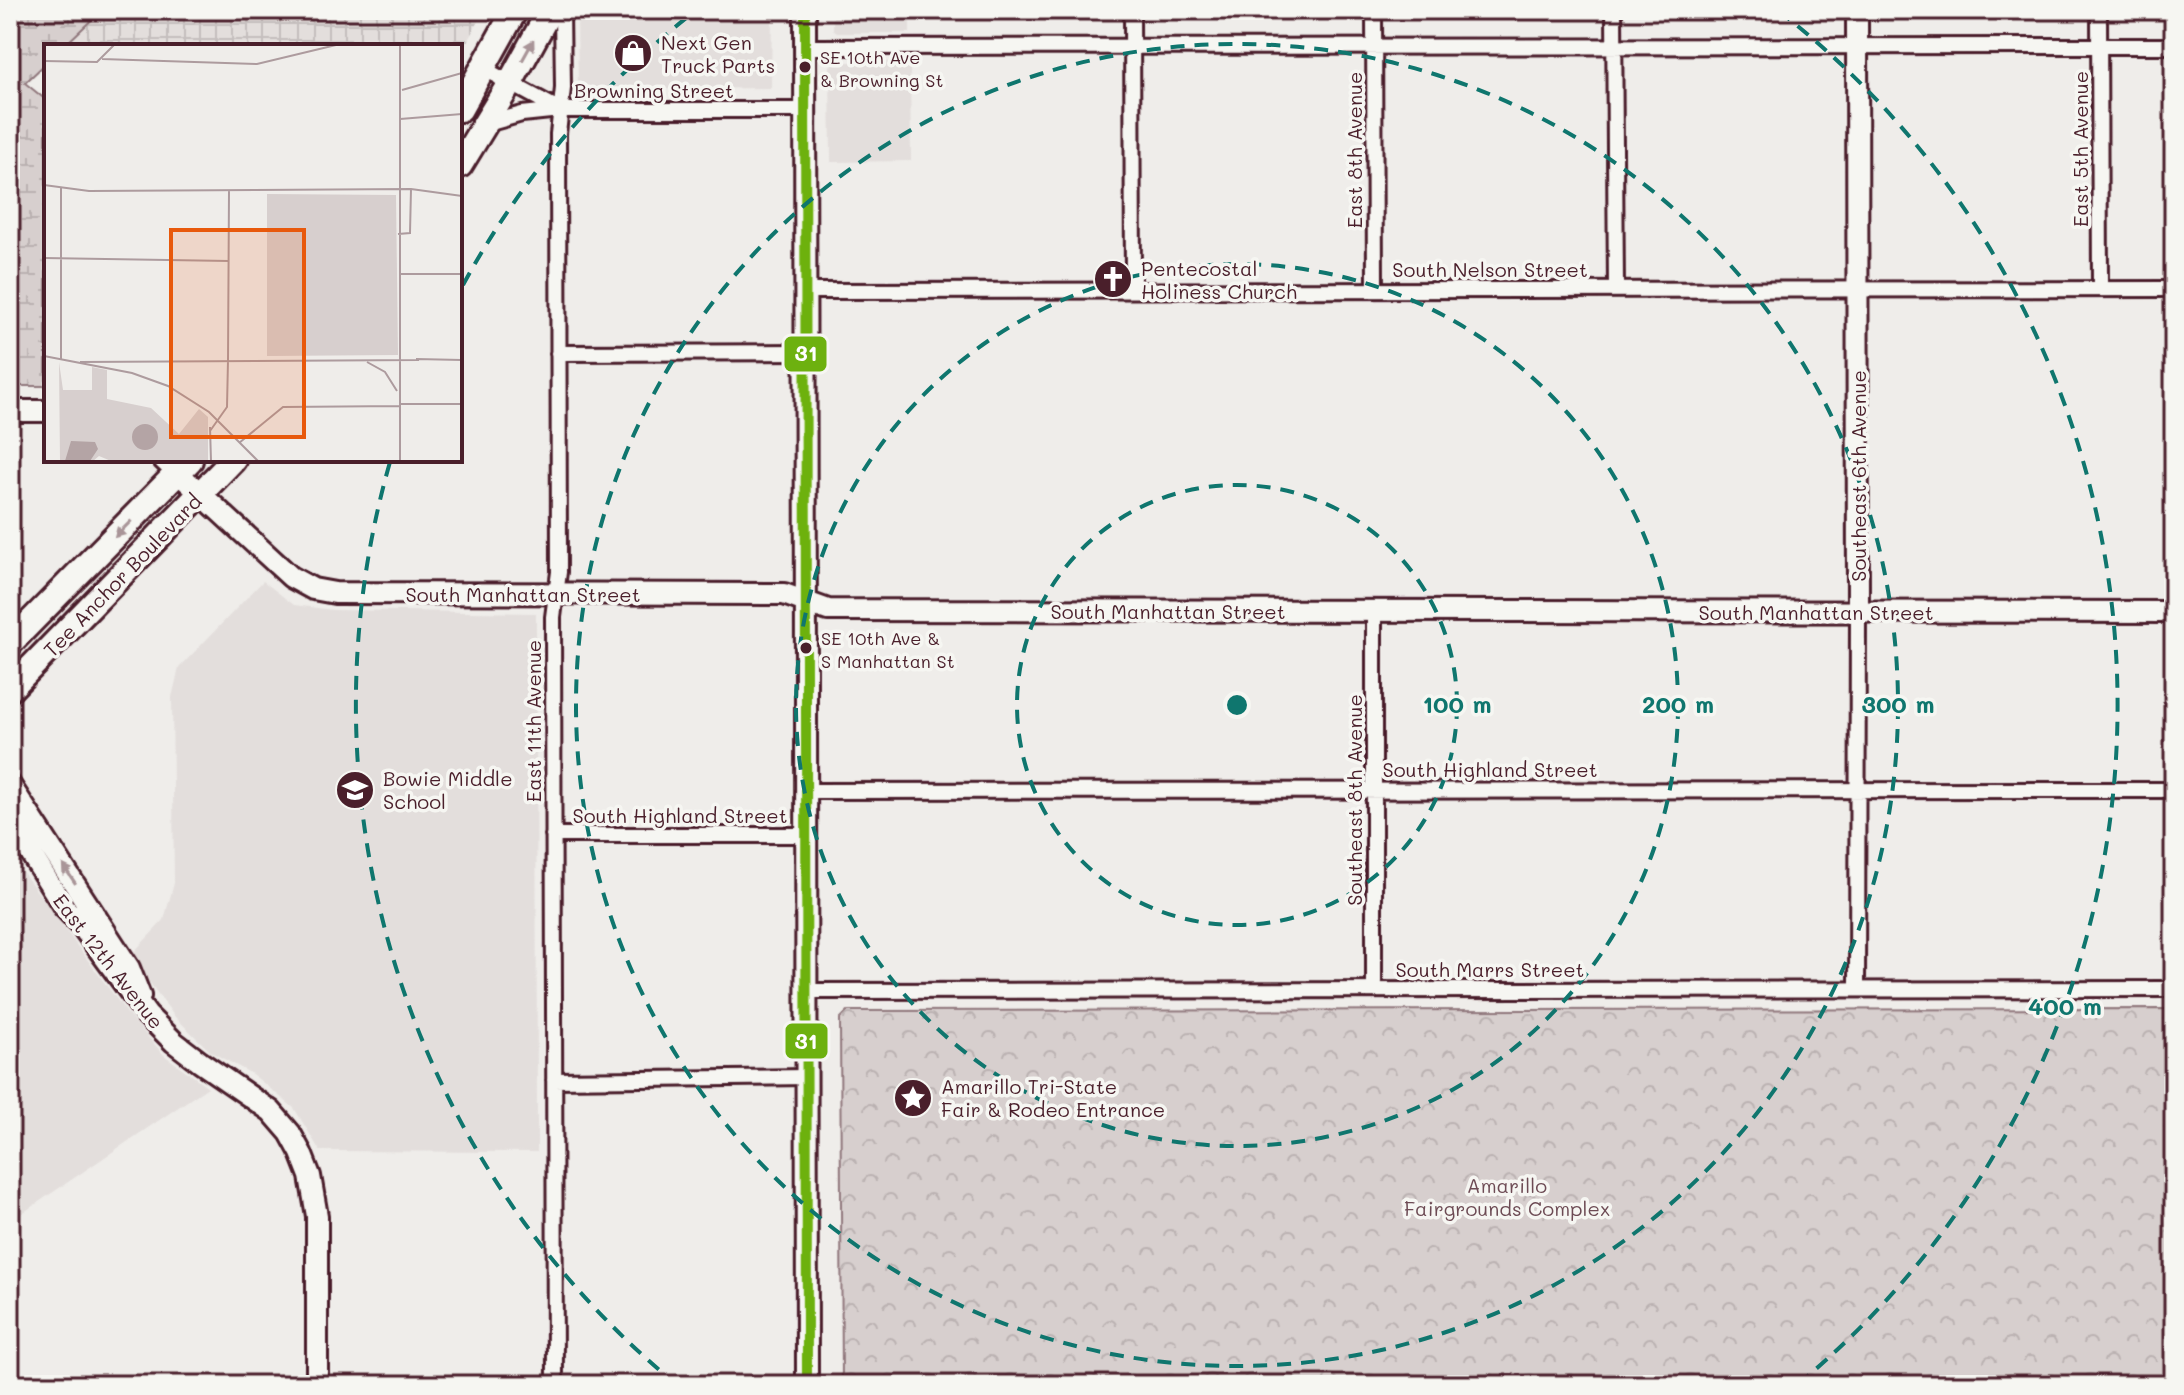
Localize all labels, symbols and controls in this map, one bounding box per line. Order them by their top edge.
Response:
place label: Next Gen Truck Parts [661,29,775,78]
shop icon: Next Gen Truck Parts [612,32,654,74]
one-way arrow [521,38,535,61]
inset map [44,44,462,462]
place label: SE 10th Ave & Browning St [820,45,943,92]
marker: SE 10th Ave & Browning St [797,59,813,75]
street label: East 5th Avenue [2067,71,2093,227]
street label: East 8th Avenue [1341,72,1367,228]
street label: Browning Street [574,77,734,103]
place label: Pentecostal Holiness Church [1141,255,1297,304]
street label: South Nelson Street [1392,256,1588,282]
church icon: Pentecostal Holiness Church [1092,258,1134,300]
line badge: 31 [783,335,828,373]
text: 31 [795,338,817,367]
street label: Southeast 6th Avenue [1845,370,1871,582]
street label: Tee Anchor Boulevard [37,488,207,662]
one-way arrow [114,519,132,538]
street label: South Manhattan Street [406,581,640,607]
street label: South Manhattan Street [1051,598,1285,624]
street label: South Manhattan Street [1699,599,1933,625]
place label: SE 10th Ave & S Manhattan St [821,626,955,673]
street label: East 11th Avenue [520,640,546,802]
marker: SE 10th Ave & S Manhattan St [798,640,814,656]
text: 100 m [1422,688,1492,719]
text: 200 m [1642,688,1714,719]
text: 300 m [1862,688,1934,719]
centre of rings [1223,691,1251,719]
street label: Southeast 8th Avenue [1341,694,1367,906]
street label: South Highland Street [1382,756,1598,782]
place label: Bowie Middle School [383,765,513,814]
school or university icon: Bowie Middle School [334,769,376,811]
street label: South Highland Street [572,802,788,828]
one-way arrow [62,863,77,885]
street label: East 12th Avenue [48,888,170,1034]
street label: South Marrs Street [1396,956,1584,982]
text: 400 m [2028,990,2102,1021]
line badge: 31 [784,1022,829,1060]
text: 31 [795,1026,817,1055]
place label: Amarillo Tri-State Fair & Rodeo Entrance [941,1073,1165,1122]
place icon: Amarillo Tri-State Fair & Rodeo Entrance [892,1077,934,1119]
park label: Amarillo Fairgrounds Complex [1404,1172,1610,1221]

